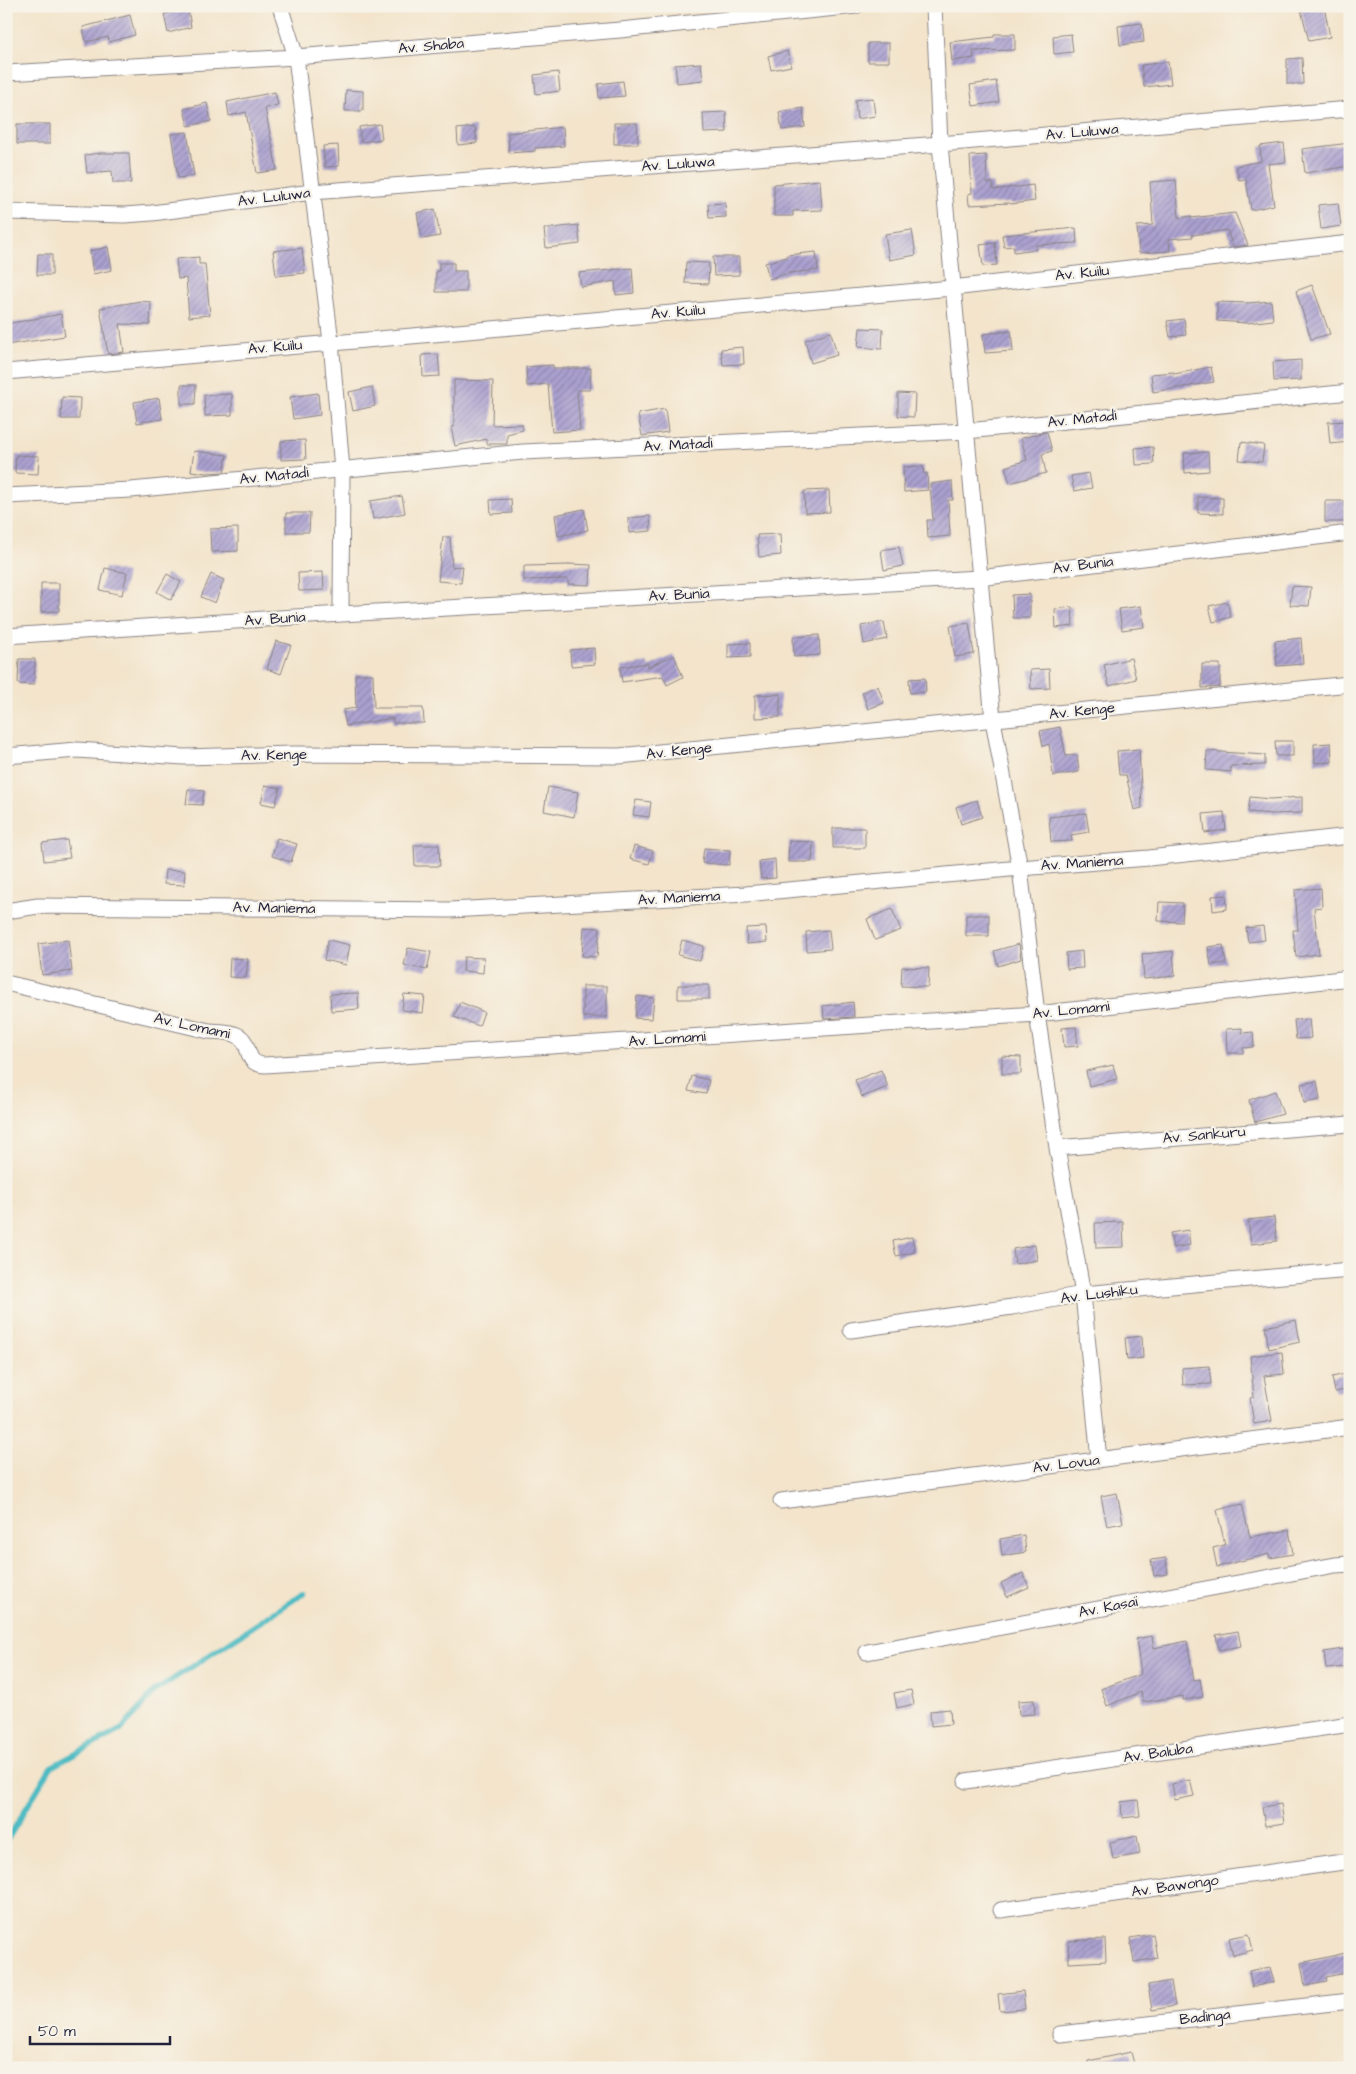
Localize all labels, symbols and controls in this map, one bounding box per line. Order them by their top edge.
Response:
street label: Av. Shaba [397,33,465,59]
street label: Av. Luluwa [1045,118,1120,146]
street label: Av. Luluwa [641,151,716,177]
street label: Av. Luluwa [236,182,312,212]
street label: Av. Kuilu [1054,260,1111,286]
street label: Av. Kuilu [650,299,706,325]
street label: Av. Kuilu [247,334,303,360]
street label: Av. Matadi [1046,405,1118,433]
street label: Av. Matadi [643,433,714,457]
street label: Av. Matadi [238,462,310,490]
street label: Av. Bunia [1051,551,1115,579]
street label: Av. Bunia [648,583,710,607]
street label: Av. Bunia [244,606,307,632]
street label: Av. Kenge [1048,697,1116,726]
street label: Av. Kenge [645,737,713,766]
street label: Av. Kenge [241,744,307,767]
street label: Av. Maniema [1040,850,1124,876]
street label: Av. Maniema [637,885,721,911]
street label: Av. Maniema [232,897,316,919]
street label: Av. Lomami [1031,995,1111,1024]
street label: Av. Lomami [152,1008,233,1044]
street label: Av. Lomami [628,1026,707,1052]
street label: Av. Sankuru [1162,1121,1247,1149]
street label: Av. Lushiku [1059,1279,1139,1309]
street label: Av. Lovua [1031,1449,1101,1479]
street label: Av. Kasaï [1077,1591,1140,1623]
street label: Av. Baluba [1122,1738,1194,1768]
street label: Av. Bawongo [1130,1869,1221,1904]
street label: Badinga [1178,2004,1232,2031]
scale bar [30,2014,170,2046]
text: 50 m [38,2021,76,2042]

